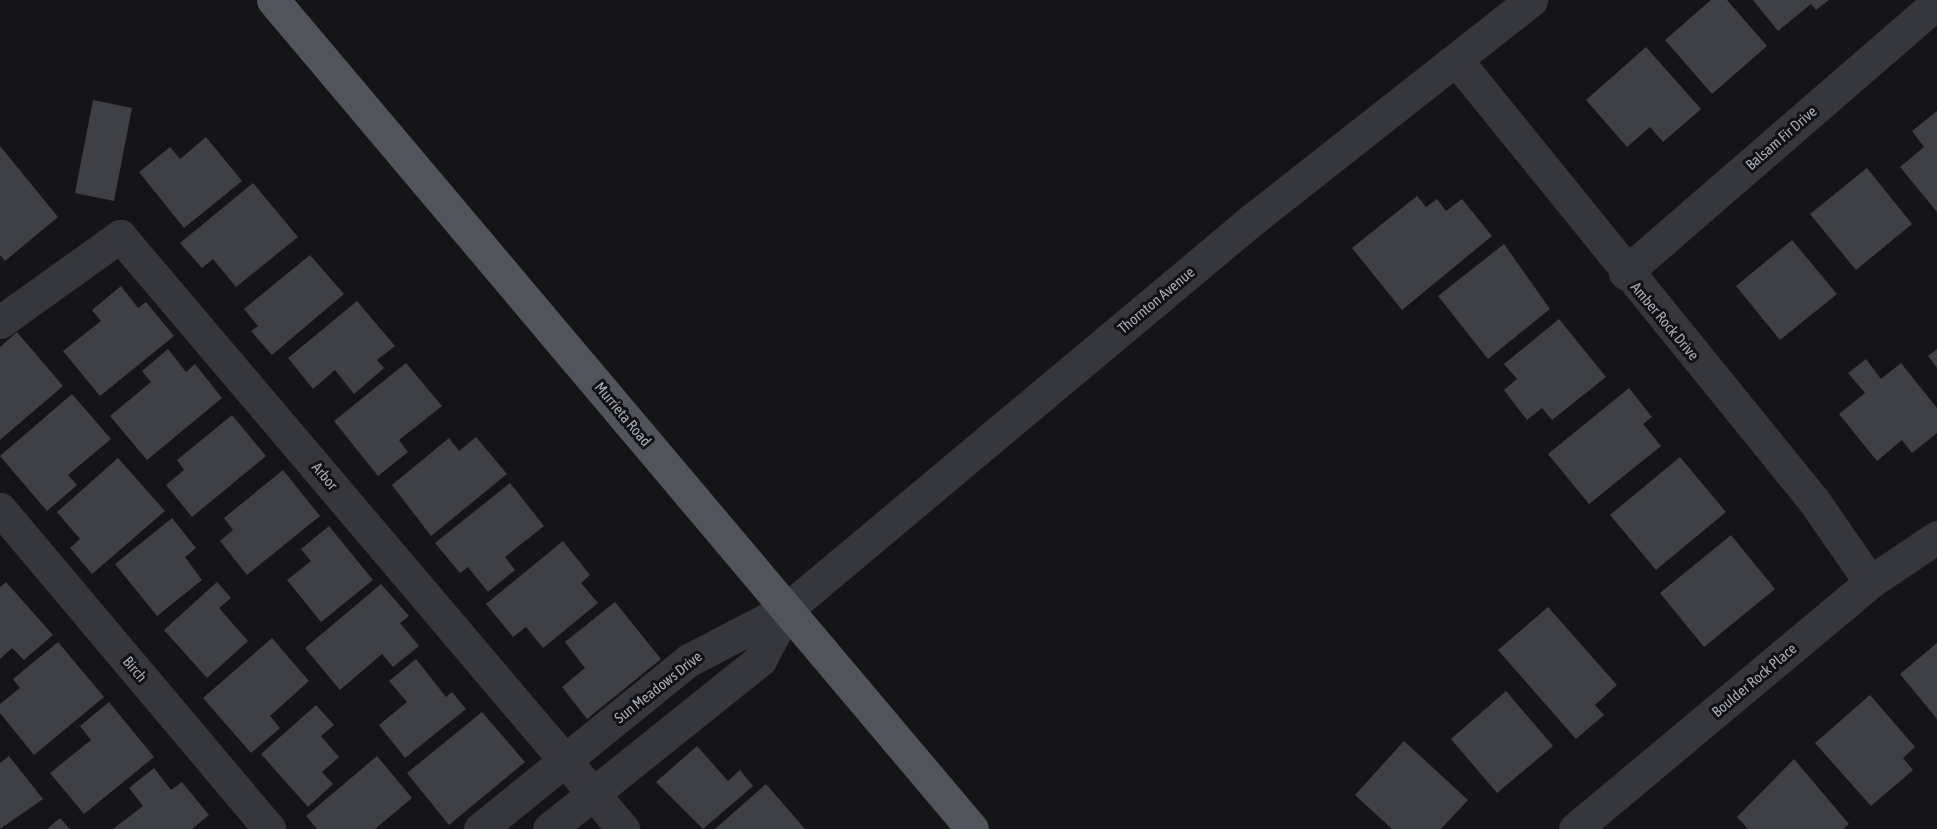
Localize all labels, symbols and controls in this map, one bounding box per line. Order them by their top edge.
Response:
street label: Balsam Fir Drive [1742,102,1820,174]
street label: Thornton Avenue [1114,263,1198,337]
street label: Amber Rock Drive [1627,278,1703,364]
street label: Murrieta Road [591,378,655,450]
street label: Arbor [308,459,342,493]
street label: Boulder Rock Place [1708,639,1800,721]
street label: Sun Meadows Drive [611,647,705,727]
street label: Birch [119,653,151,685]

